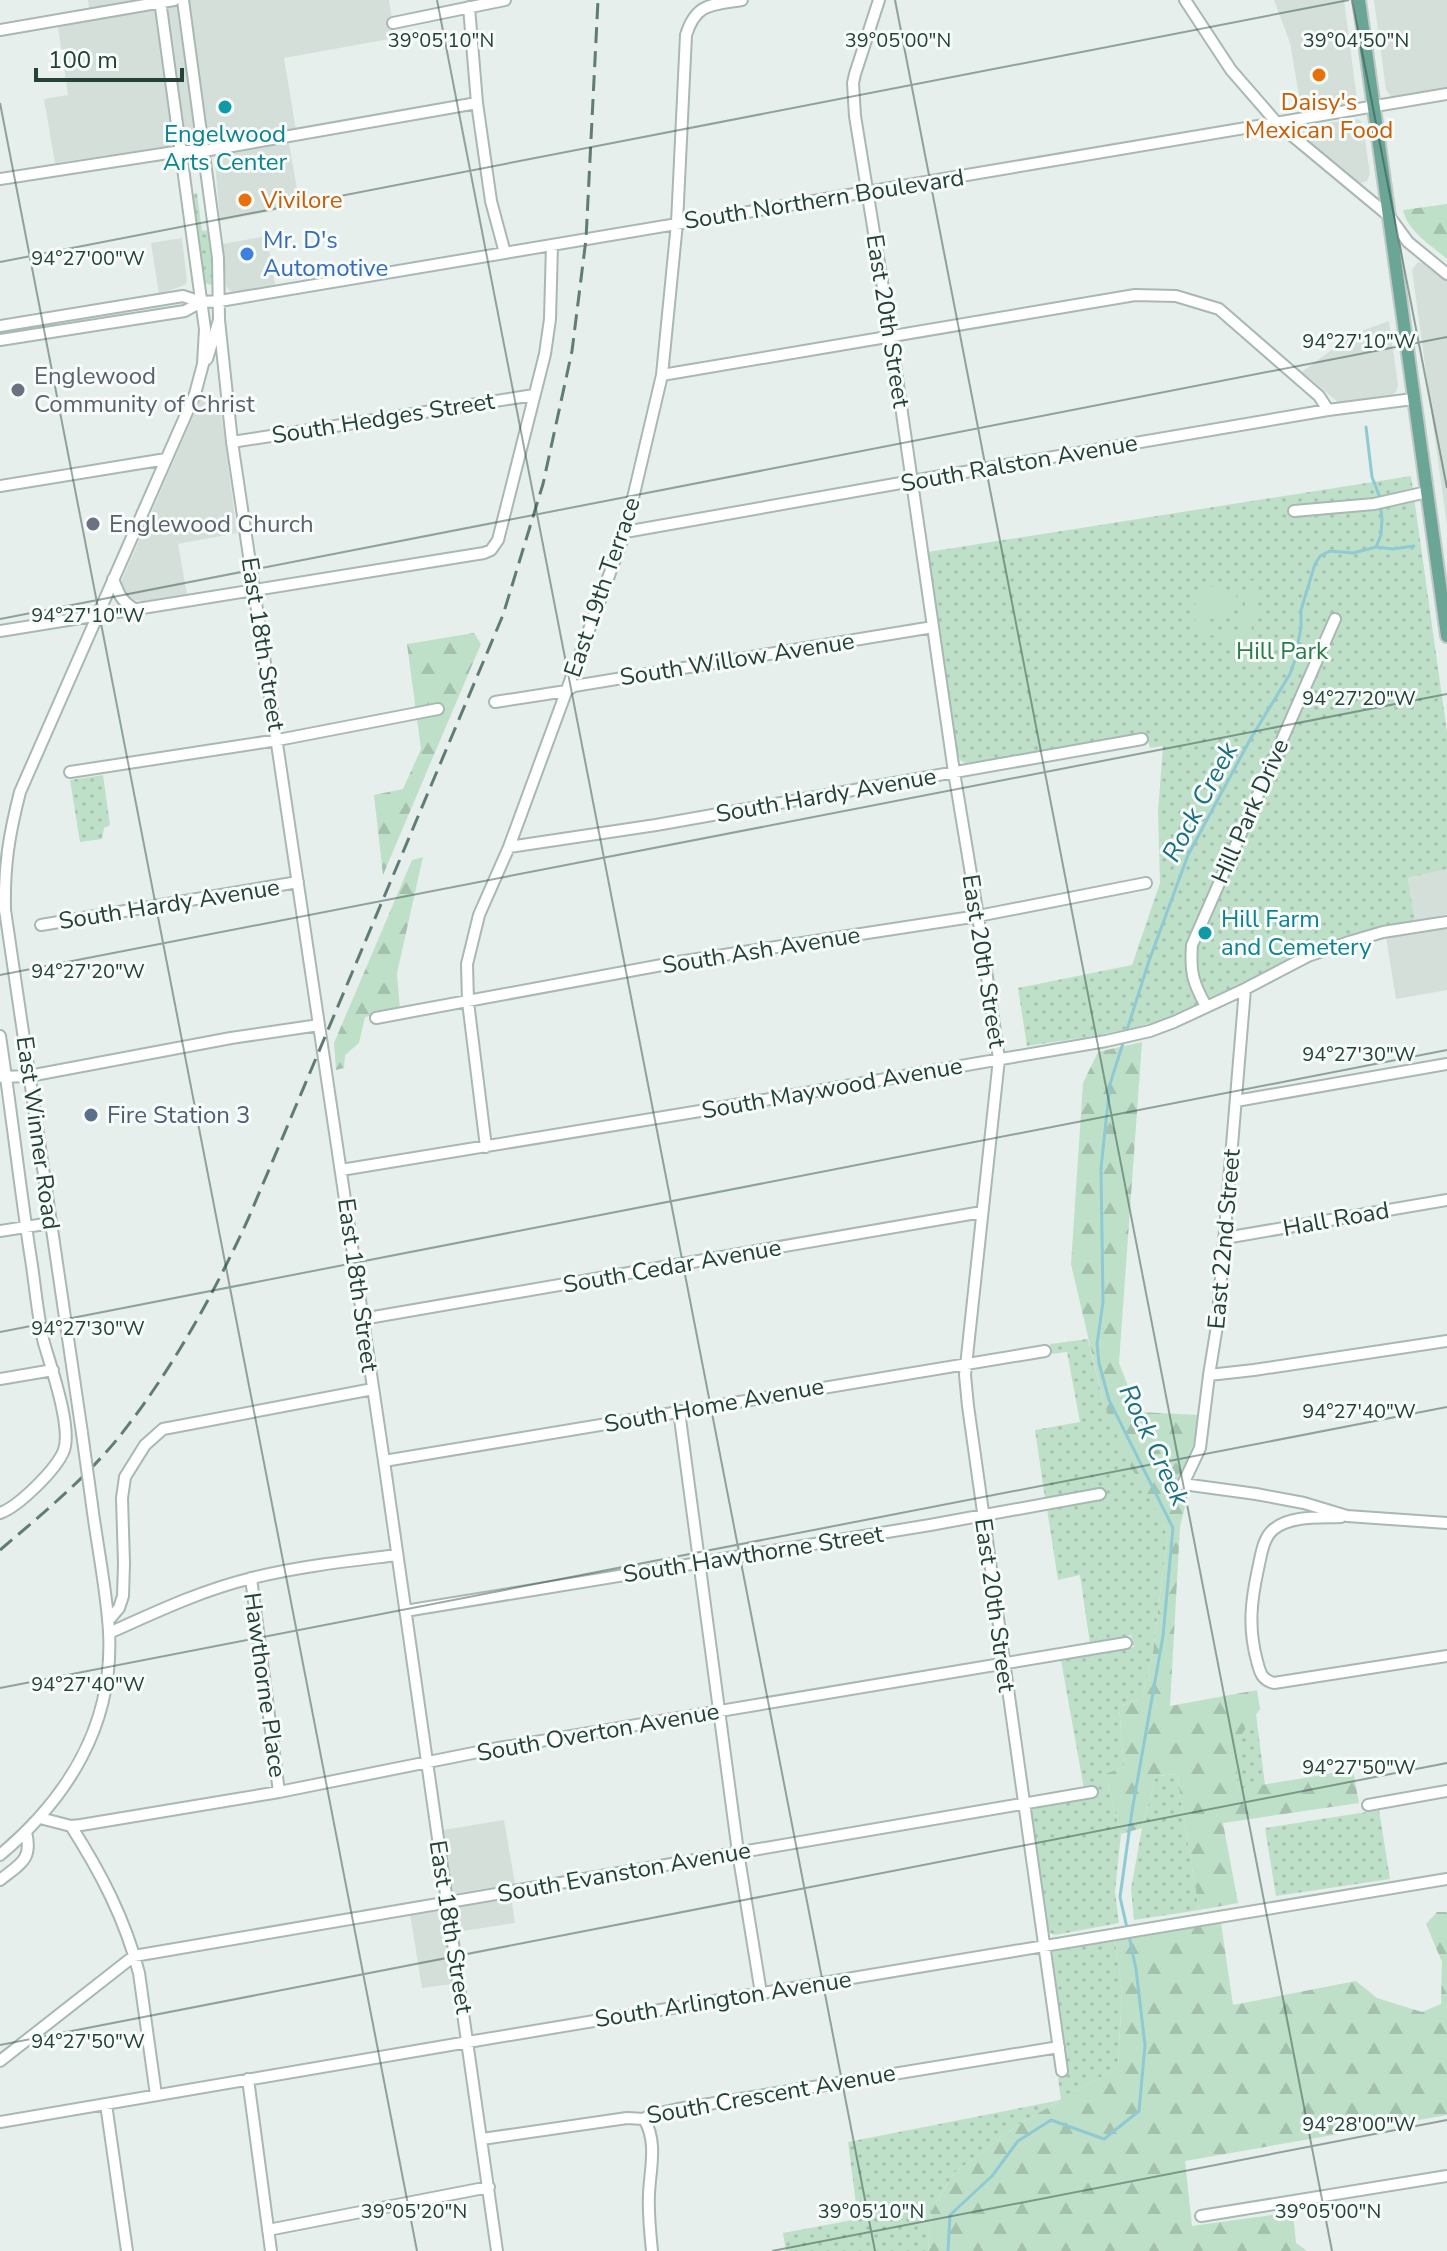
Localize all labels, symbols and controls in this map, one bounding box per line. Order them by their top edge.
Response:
text: 39°05'10"N [388,27,494,54]
text: 39°05'00"N [845,27,951,54]
text: 39°04'50"N [1303,27,1409,54]
scale bar [36,32,182,82]
text: 100 m [48,44,118,76]
marker: Daisy's Mexican Food [1310,66,1328,84]
place label: Daisy's Mexican Food [1245,86,1393,146]
marker: Engelwood Arts Center [216,98,234,116]
place label: Engelwood Arts Center [163,118,287,178]
street label: South Northern Boulevard [682,161,966,237]
place label: Vivilore [260,184,343,216]
marker: Vivilore [236,191,254,209]
place label: Mr. D's Automotive [263,224,388,284]
street label: East 20th Street [859,232,918,411]
text: 94°27'00"W [31,245,145,272]
marker: Mr. D's Automotive [238,245,256,263]
text: 94°27'10"W [1302,328,1416,355]
place label: Englewood Community of Christ [34,360,255,420]
marker: Englewood Community of Christ [9,381,27,399]
street label: South Hedges Street [269,385,497,451]
street label: South Ralston Avenue [898,426,1140,500]
street label: East 19th Terrace [556,493,648,681]
place label: Englewood Church [109,508,314,540]
marker: Englewood Church [84,515,102,533]
street label: East 18th Street [234,555,293,734]
text: 94°27'10"W [31,602,145,629]
street label: South Willow Avenue [617,625,857,693]
park label: Hill Park [1236,635,1329,667]
text: 94°27'20"W [1302,685,1416,712]
street label: Hill Park Drive [1204,734,1296,888]
water label: Rock Creek [1154,735,1247,868]
street label: South Hardy Avenue [713,760,939,830]
street label: South Hardy Avenue [56,871,282,937]
street label: East 20th Street [955,872,1014,1051]
place label: Hill Farm and Cemetery [1221,903,1372,963]
street label: South Ash Avenue [660,919,862,981]
marker: Hill Farm and Cemetery [1196,924,1214,942]
text: 94°27'20"W [31,958,145,985]
street label: East Winner Road [9,1034,67,1232]
text: 94°27'30"W [1302,1041,1416,1068]
street label: South Maywood Avenue [699,1049,965,1127]
place label: Fire Station 3 [107,1099,250,1131]
marker: Fire Station 3 [82,1106,100,1124]
street label: East 22nd Street [1200,1147,1248,1330]
street label: Hall Road [1280,1194,1392,1244]
street label: East 18th Street [330,1196,386,1374]
street label: South Cedar Avenue [560,1231,784,1301]
text: 94°27'30"W [31,1315,145,1342]
street label: South Home Avenue [602,1370,826,1440]
water label: Rock Creek [1111,1378,1198,1512]
text: 94°27'40"W [1302,1398,1416,1425]
street label: East 20th Street [967,1516,1023,1694]
street label: South Hawthorne Street [621,1518,886,1590]
street label: Hawthorne Place [236,1590,294,1780]
text: 94°27'40"W [31,1671,145,1698]
street label: South Overton Avenue [474,1695,722,1769]
text: 94°27'50"W [1302,1754,1416,1781]
street label: South Evanston Avenue [495,1834,753,1910]
street label: East 18th Street [422,1838,481,2017]
street label: South Arlington Avenue [592,1963,854,2035]
text: 94°27'50"W [31,2028,145,2055]
street label: South Crescent Avenue [644,2056,898,2132]
text: 94°28'00"W [1302,2111,1416,2138]
text: 39°05'20"N [361,2198,467,2225]
text: 39°05'10"N [818,2198,924,2225]
text: 39°05'00"N [1275,2198,1381,2225]

